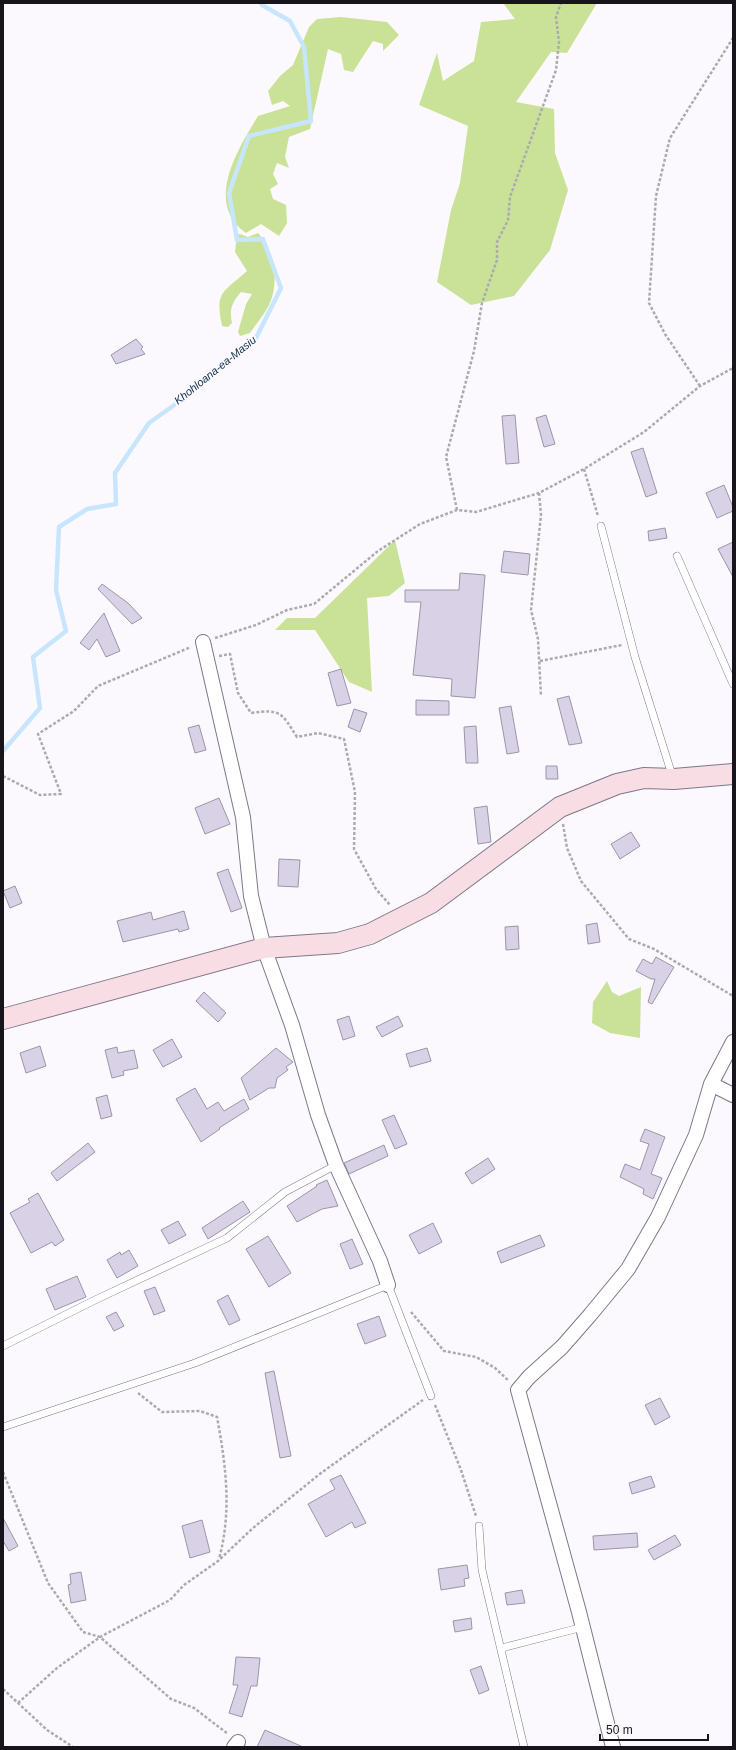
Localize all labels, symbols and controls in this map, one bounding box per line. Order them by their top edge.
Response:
water label: Khohloana-ea-Masiu [172,333,258,407]
scale bar [600,1716,708,1742]
text: 50 m [606,1723,633,1737]

